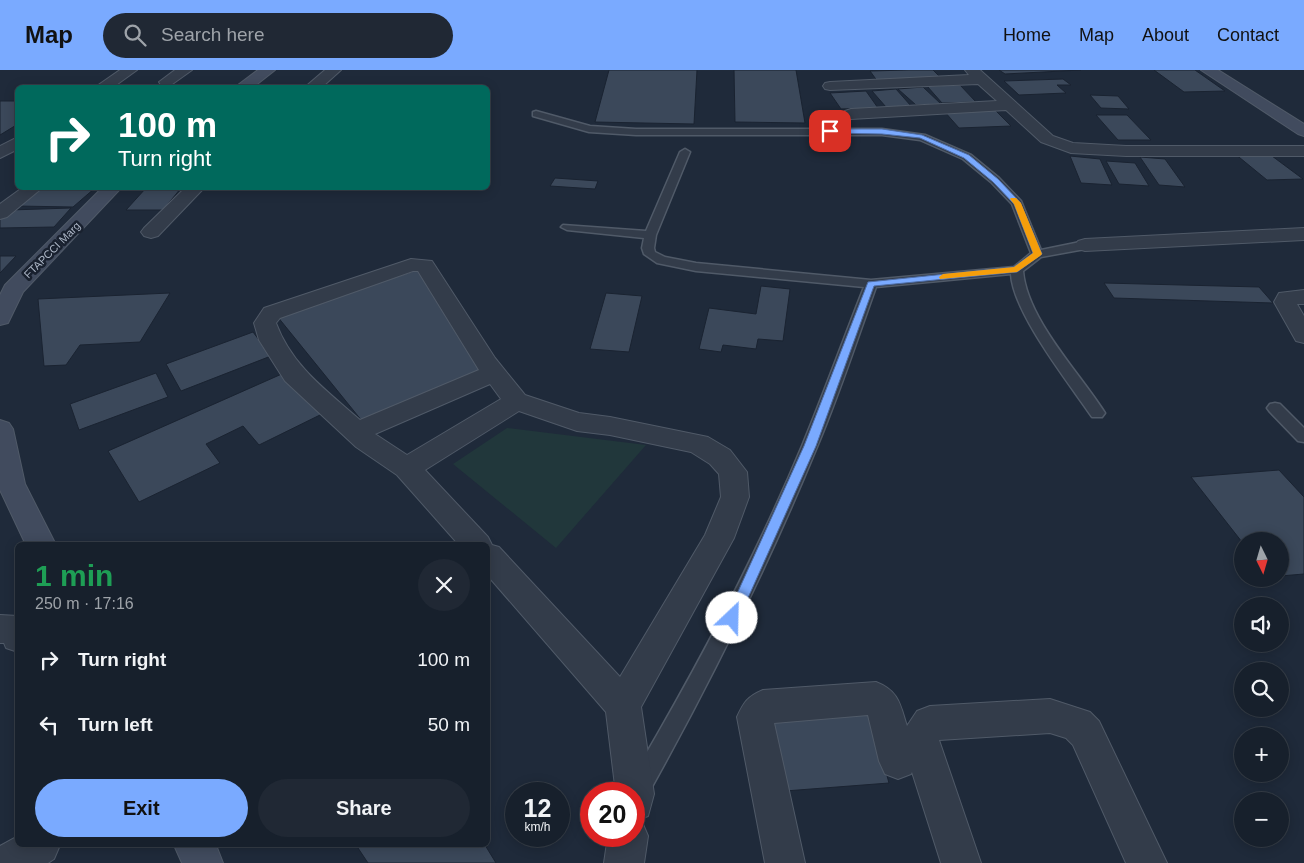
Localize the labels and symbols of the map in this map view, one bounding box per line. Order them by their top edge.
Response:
pin [809,110,851,152]
street label: FTAPCCI Marg [21,219,83,281]
north arrow [1234,532,1289,588]
position arrow [705,591,757,643]
speed limit sign: 20 [580,782,645,847]

